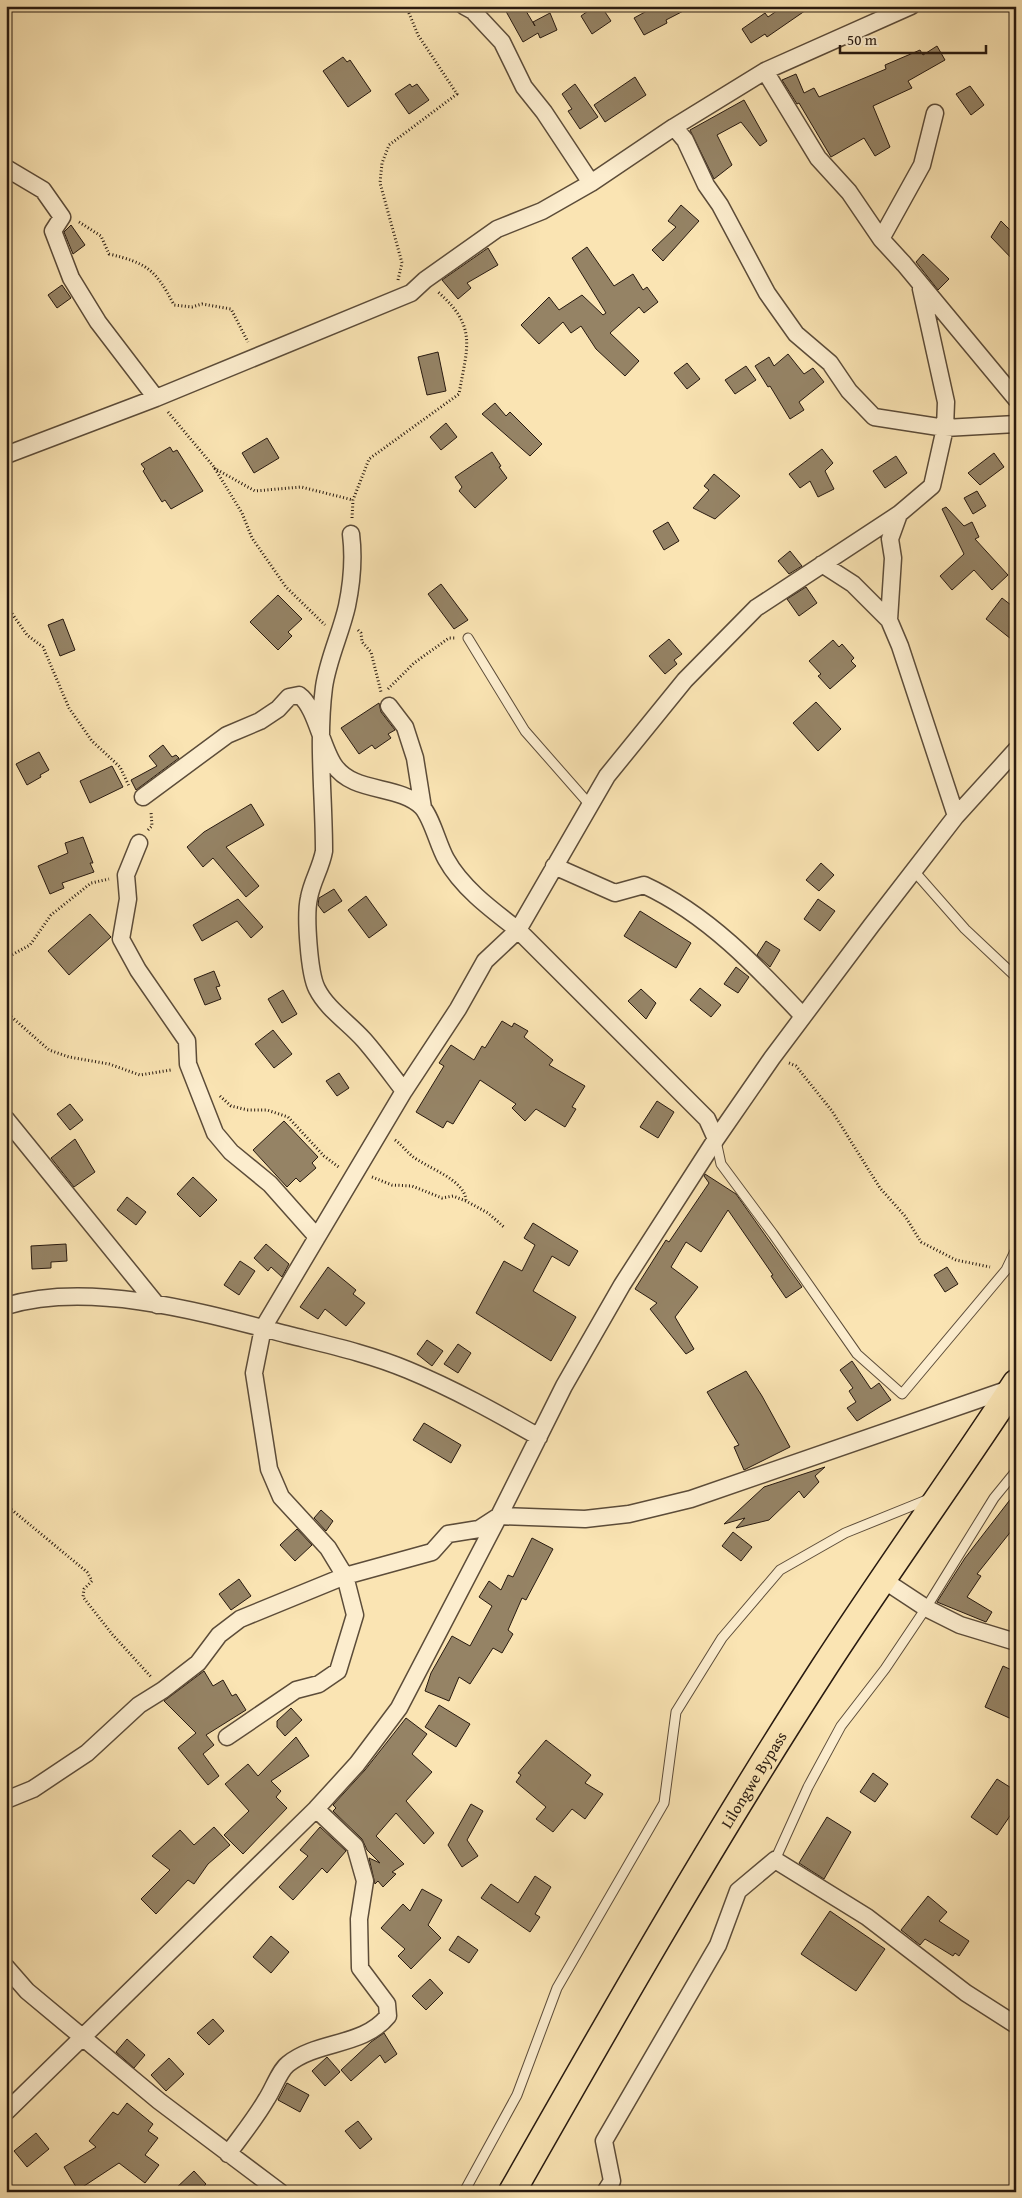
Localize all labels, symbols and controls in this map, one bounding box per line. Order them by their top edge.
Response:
scale bar [840,22,986,54]
text: 50 m [847,29,878,50]
street label: Lilongwe Bypass [714,1726,793,1833]

